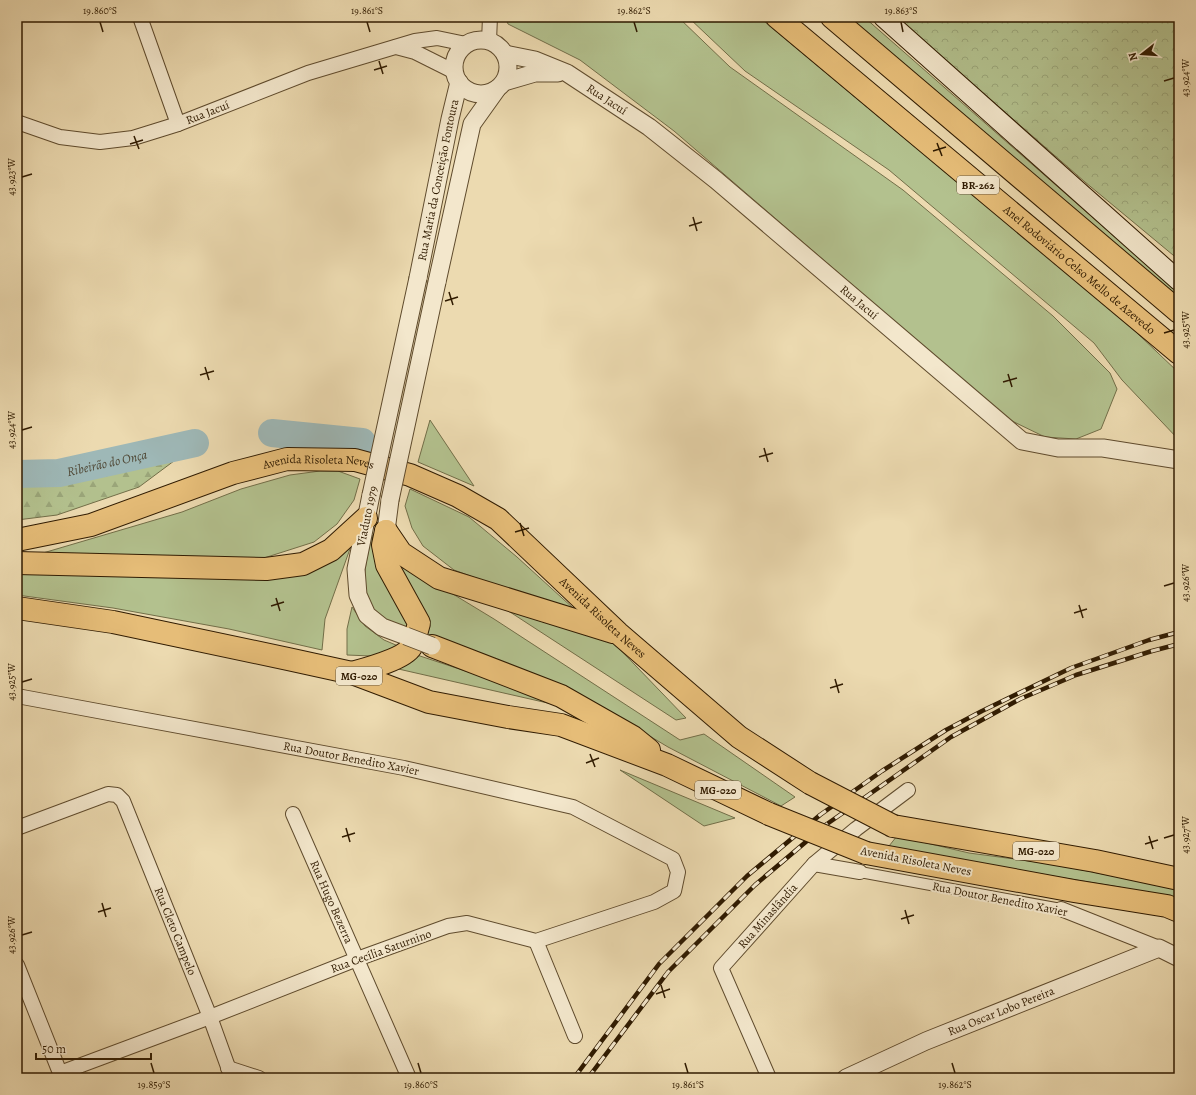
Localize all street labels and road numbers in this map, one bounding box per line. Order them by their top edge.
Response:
street label: Rua Jacuí [584,80,630,119]
street label: Rua Jacuí [183,97,232,128]
street label: Rua Maria da Conceição Fontoura [414,97,463,262]
road number: BR-262 [957,176,999,194]
street label: Anel Rodoviário Celso Mello de Azevedo [999,201,1159,338]
street label: Rua Jacuí [837,281,882,323]
street label: Avenida Risoleta Neves [260,451,376,473]
street label: Viaduto 1979 [353,484,381,549]
street label: Avenida Risoleta Neves [555,573,650,662]
road number: MG-020 [336,667,382,685]
street label: Rua Doutor Benedito Xavier [282,738,421,779]
road number: MG-020 [695,781,741,799]
street label: Avenida Risoleta Neves [858,842,973,880]
road number: MG-020 [1013,842,1059,860]
street label: Rua Hugo Bezerra [306,858,357,946]
street label: Rua Doutor Benedito Xavier [931,878,1069,920]
street label: Rua Minaslândia [734,879,801,952]
street label: Rua Cleto Campelo [151,885,200,977]
street label: Rua Cecília Saturnino [328,925,434,977]
street label: Rua Oscar Lobo Pereira [945,982,1057,1040]

